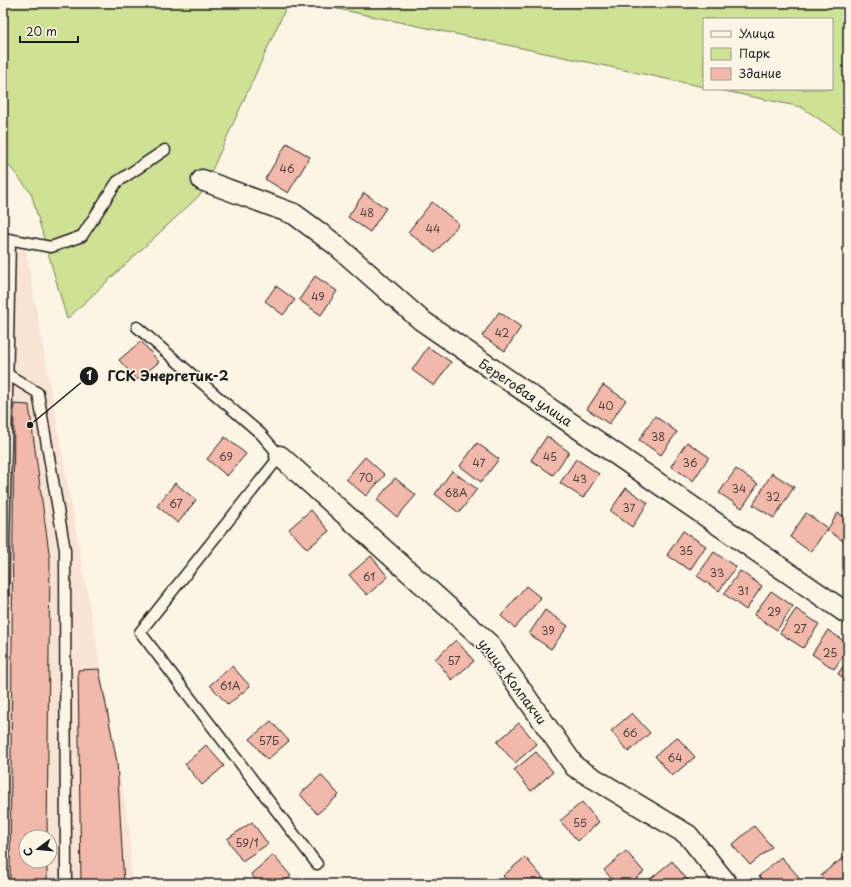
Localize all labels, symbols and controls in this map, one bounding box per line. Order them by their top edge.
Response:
scale bar [20,18,78,44]
legend [703,18,833,90]
text: 20 m [26,22,57,40]
text: Улица [739,24,775,42]
text: Парк [739,44,771,62]
text: Здание [739,64,781,82]
house number: 46 [280,160,295,177]
house number: 48 [360,204,374,221]
house number: 44 [426,220,440,237]
house number: 49 [311,288,325,305]
house number: 42 [495,324,510,341]
street label: Береговая улица [475,354,577,431]
callout: ГСК Энергетик-2 [79,363,237,389]
text: ГСК Энергетик-2 [107,365,229,386]
text: 1 [86,366,92,384]
house number: 40 [598,397,614,414]
house number: 38 [651,428,665,445]
house number: 69 [219,448,233,465]
house number: 45 [543,448,557,465]
house number: 47 [473,454,486,471]
house number: 36 [683,454,698,471]
house number: 70 [359,469,373,486]
house number: 43 [573,470,587,487]
house number: 34 [732,480,746,497]
house number: 68А [445,484,468,501]
house number: 32 [766,488,781,505]
house number: 67 [169,495,183,512]
house number: 37 [623,499,636,516]
house number: 35 [679,542,693,559]
house number: 33 [710,564,724,581]
house number: 61 [363,568,375,585]
house number: 31 [737,582,749,599]
house number: 29 [767,603,781,620]
house number: 27 [793,620,807,637]
house number: 39 [541,622,555,639]
street label: улица Колпакчи [474,634,552,728]
house number: 25 [823,644,837,661]
house number: 57 [447,652,461,669]
house number: 61А [220,677,241,694]
house number: 66 [622,724,638,741]
house number: 57Б [259,732,279,749]
house number: 64 [668,749,682,766]
house number: 55 [573,814,587,831]
north arrow [18,829,58,869]
house number: 59/1 [235,834,259,851]
text: С [19,846,37,858]

